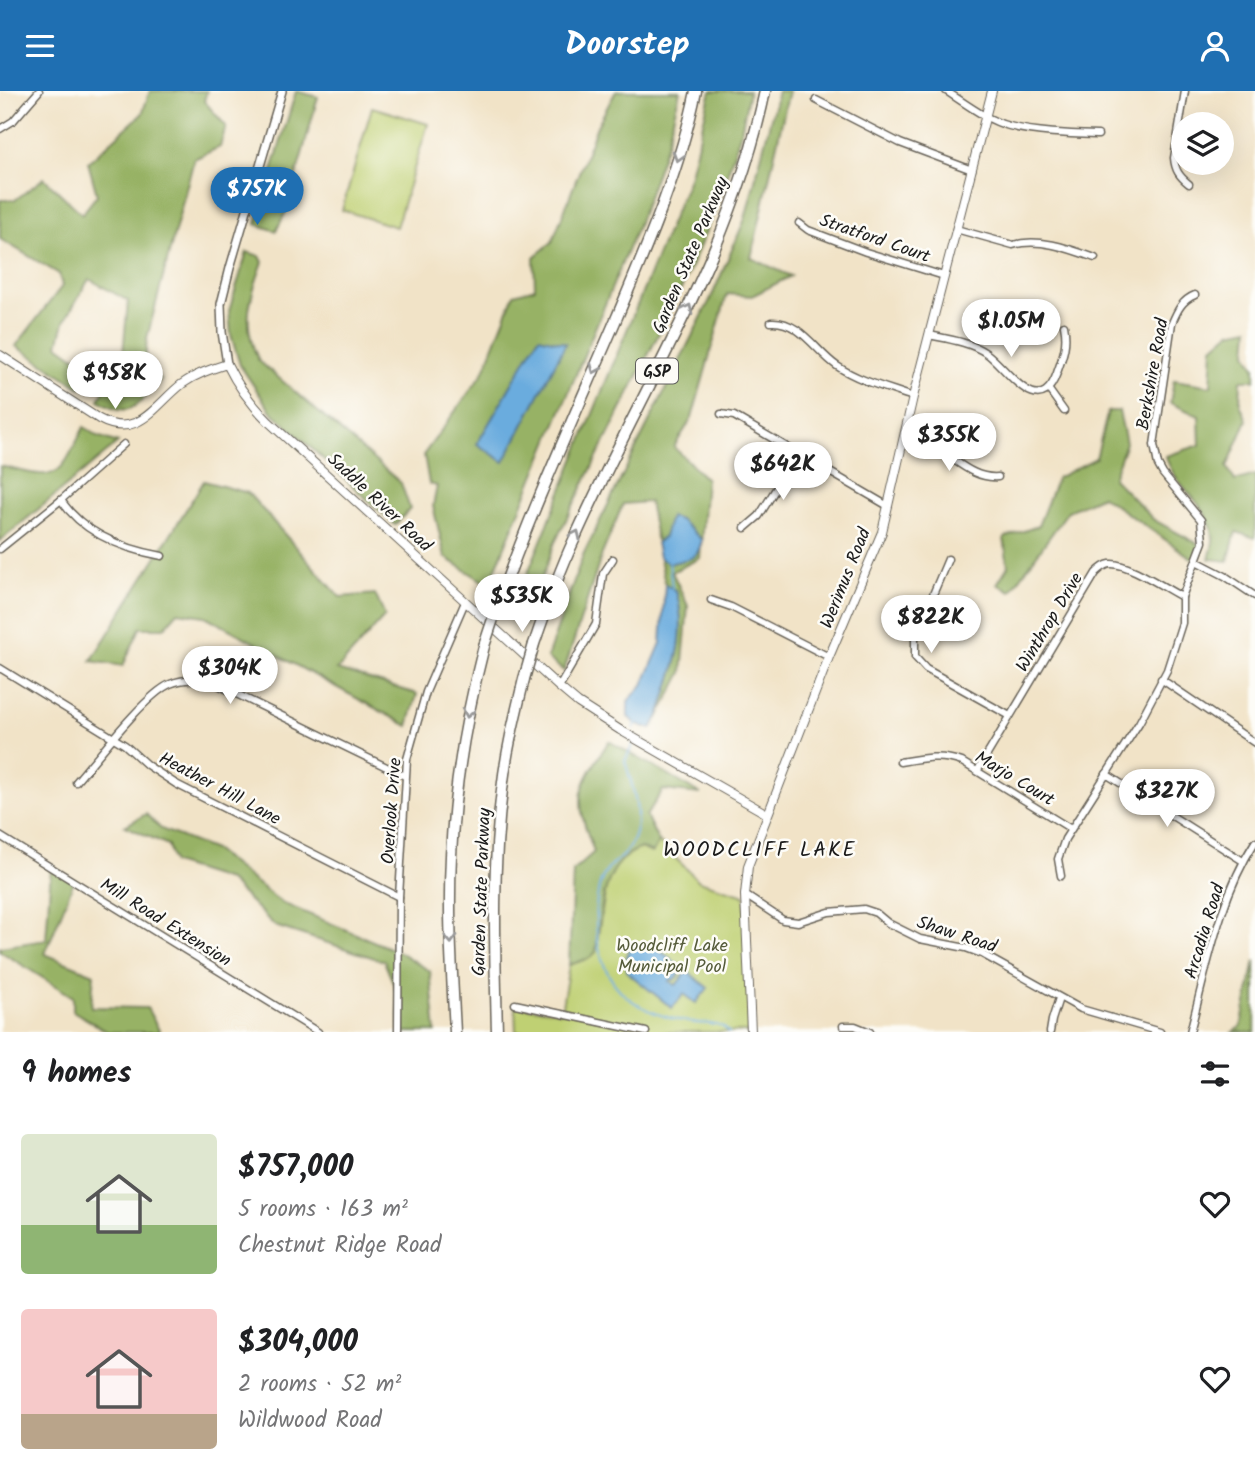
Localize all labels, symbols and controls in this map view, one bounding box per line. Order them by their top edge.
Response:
text: Doorstep [565,20,690,71]
icon: menu [21,27,59,65]
icon: person [1196,27,1234,65]
map controls [1171,112,1234,175]
button: layers [1171,112,1234,175]
one-way arrow [672,151,687,163]
pin: $757K [208,167,306,227]
text: $757K [227,172,287,208]
street label: Garden State Parkway [645,172,738,339]
street label: Stratford Court [815,207,935,272]
pin: $1.05M [954,299,1068,359]
one-way arrow [679,304,693,316]
text: $1.05M [978,304,1044,340]
street label: Berkshire Road [1129,315,1178,432]
pin: $958K [66,351,164,411]
text: $958K [83,356,147,392]
road number: GSP [636,359,678,383]
one-way arrow [589,361,603,374]
pin: $355K [900,413,998,473]
text: $355K [917,418,981,454]
pin: $642K [734,443,832,502]
street label: Saddle River Road [320,446,439,561]
text: $642K [750,447,816,483]
street label: Werimus Road [813,523,880,633]
one-way arrow [568,530,582,542]
street label: Winthrop Drive [1009,567,1092,678]
pin: $535K [473,575,571,634]
text: $535K [490,579,554,615]
pin: $822K [882,595,980,655]
text: $822K [897,600,965,636]
pin: $304K [181,647,279,706]
text: $304K [198,651,262,687]
one-way arrow [462,707,477,719]
street label: Marjo Court [969,744,1061,815]
street label: Heather Hill Lane [153,745,286,834]
street label: Overlook Drive [374,757,411,865]
pin: $327K [1118,769,1216,829]
text: $327K [1135,774,1199,810]
street label: Garden State Parkway [465,807,500,977]
district label: WOODCLIFF LAKE [663,834,857,867]
street label: Mill Road Extension [94,871,237,975]
street label: Arcadia Road [1177,879,1234,983]
street label: Shaw Road [913,909,1001,962]
park label: Woodcliff Lake Municipal Pool [616,932,728,982]
one-way arrow [443,934,459,945]
text: 9 homes [21,1050,132,1098]
icon: filters [1196,1055,1234,1093]
text: $757,000 [238,1144,353,1192]
icon: home [77,1162,161,1246]
icon: heart [1196,1185,1234,1223]
text: 5 rooms · 163 m² [238,1192,408,1228]
text: Chestnut Ridge Road [238,1228,442,1264]
text: $304,000 [238,1319,358,1367]
icon: home [77,1337,161,1421]
icon: heart [1196,1360,1234,1398]
text: 2 rooms · 52 m² [238,1367,401,1403]
text: Wildwood Road [238,1403,382,1439]

